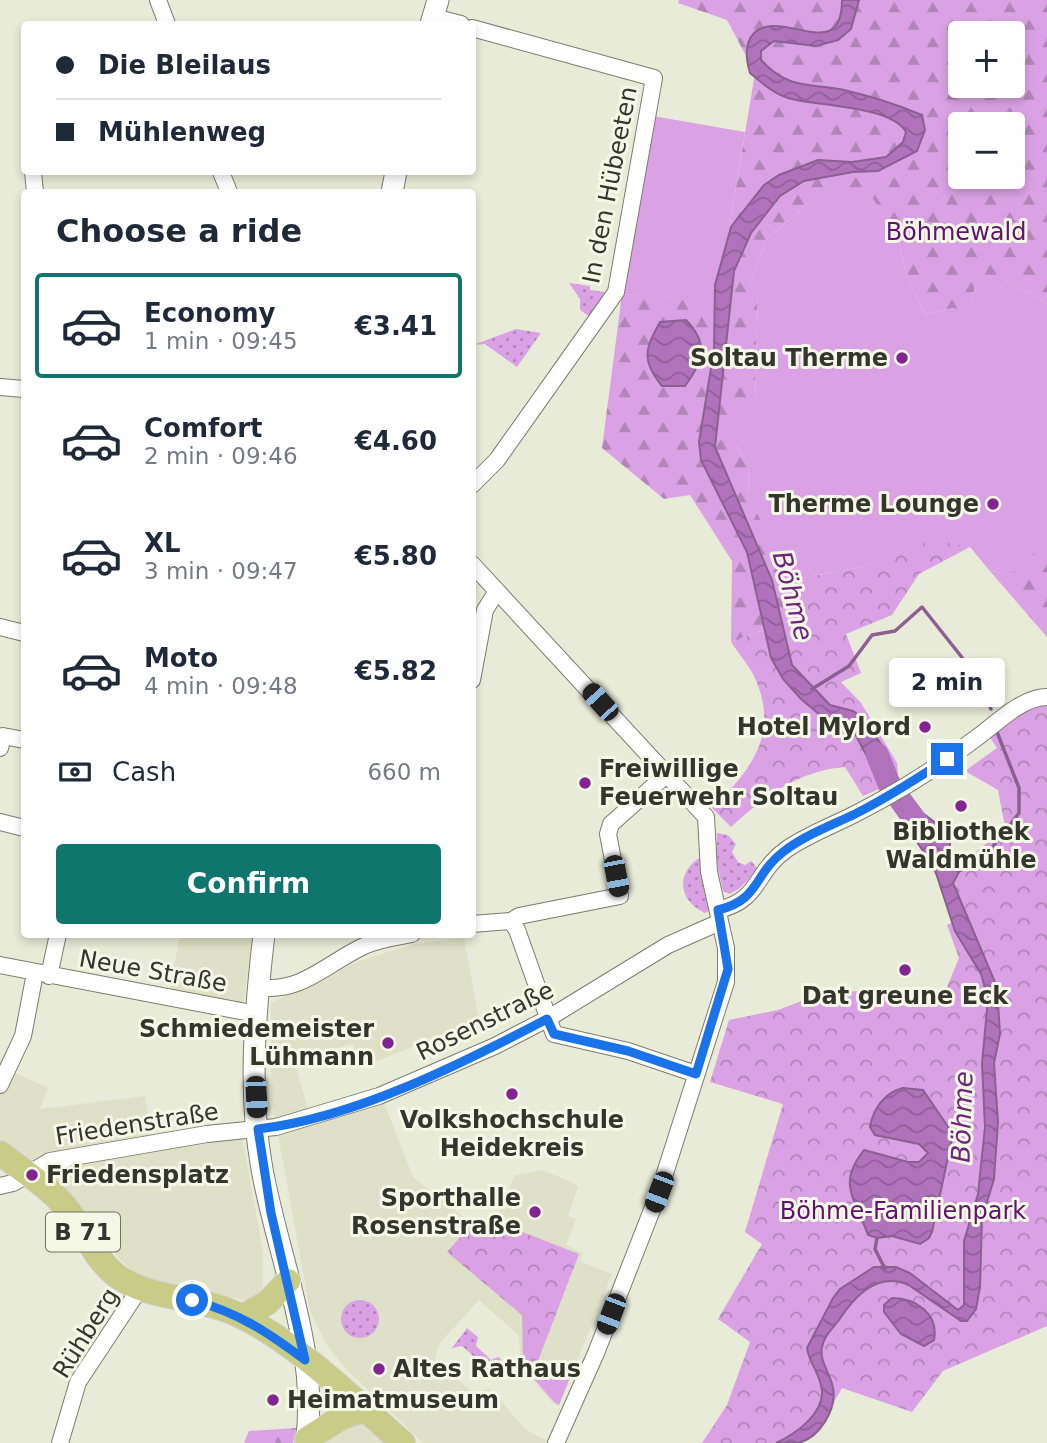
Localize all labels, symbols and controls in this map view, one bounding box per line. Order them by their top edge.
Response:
map controls [948,21,1025,189]
button: + [948,21,1025,98]
text: Die Bleilaus [98,50,271,80]
street label: In den Hübeeten [577,84,643,286]
button: − [948,112,1025,189]
text: Mühlenweg [98,117,266,147]
text: Choose a ride [56,212,302,250]
park label: Böhmewald [886,218,1026,246]
icon: car [60,294,123,357]
text: Economy [144,298,275,328]
text: €3.41 [355,311,437,341]
text: 1 min · 09:45 [144,328,298,354]
place label: Soltau Therme [690,344,888,372]
marker: Soltau Therme [894,350,910,366]
icon: car [60,409,123,472]
text: Comfort [144,413,262,443]
text: €4.60 [355,426,437,456]
text: 2 min · 09:46 [144,443,298,469]
place label: Therme Lounge [768,490,979,518]
marker: Therme Lounge [985,496,1001,512]
icon: car [60,524,123,587]
text: XL [144,528,181,558]
text: €5.80 [355,541,437,571]
water label: Böhme [767,548,819,644]
text: 3 min · 09:47 [144,558,298,584]
icon: car [60,639,123,702]
text: Moto [144,643,218,673]
text: €5.82 [355,656,437,686]
callout: 2 min [889,658,1005,706]
text: 2 min [911,669,983,695]
text: 4 min · 09:48 [144,673,298,699]
car [579,679,622,725]
place label: Hotel Mylord [737,713,911,741]
marker: Hotel Mylord [917,719,933,735]
route end [931,743,963,775]
icon: cash [56,753,94,791]
place label: Freiwillige Feuerwehr Soltau [599,755,838,811]
text: Cash [112,757,176,787]
text: 660 m [367,759,441,785]
marker: Freiwillige Feuerwehr Soltau [577,775,593,791]
marker: Bibliothek Waldmühle [953,798,969,814]
place label: Bibliothek Waldmühle [886,818,1036,874]
button: Confirm [56,844,441,924]
car [602,853,631,899]
street label: Neue Straße [77,944,229,998]
marker: Dat greune Eck [897,962,913,978]
street label: Rosenstraße [412,976,558,1066]
place label: Dat greune Eck [802,982,1009,1010]
place label: Schmiedemeister Lühmann [139,1015,374,1071]
marker: Schmiedemeister Lühmann [380,1035,396,1051]
water label: Böhme [945,1071,979,1163]
car [245,1075,268,1119]
marker: Volkshochschule Heidekreis [504,1086,520,1102]
street label: Friedenstraße [53,1097,221,1151]
place label: Volkshochschule Heidekreis [400,1106,624,1162]
place label: Friedensplatz [46,1161,229,1189]
marker: Friedensplatz [24,1167,40,1183]
car [642,1169,677,1215]
place label: Sporthalle Rosenstraße [351,1184,521,1240]
park label: Böhme-Familienpark [780,1197,1026,1225]
marker: Sporthalle Rosenstraße [527,1204,543,1220]
road number: B 71 [46,1212,120,1252]
street label: Rühberg [47,1283,125,1383]
route start [176,1284,208,1316]
car [594,1291,629,1337]
place label: Altes Rathaus [393,1355,581,1383]
marker: Altes Rathaus [371,1361,387,1377]
place label: Heimatmuseum [287,1386,499,1414]
marker: Heimatmuseum [265,1392,281,1408]

